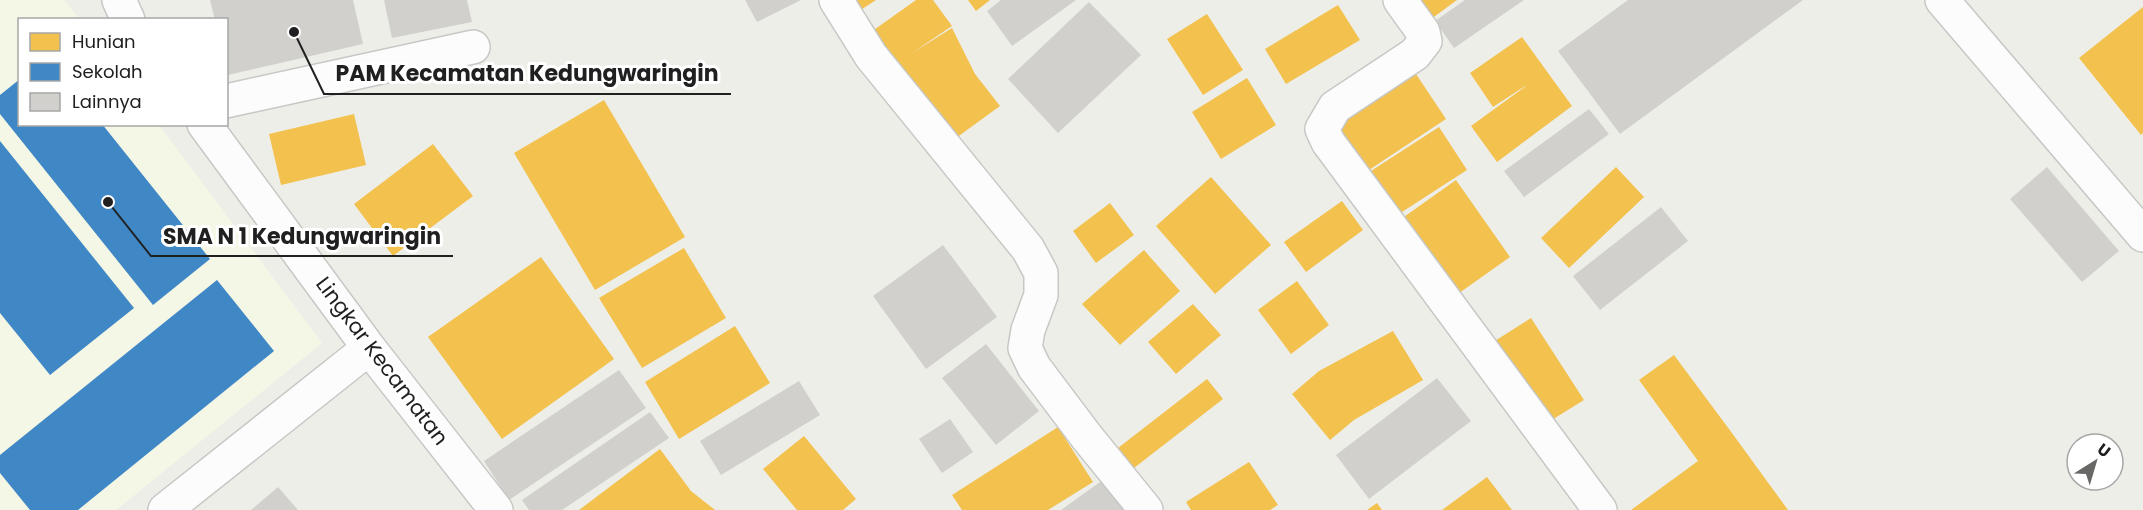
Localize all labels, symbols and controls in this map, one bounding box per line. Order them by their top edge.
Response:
legend [18,18,228,126]
text: Hunian [72,29,136,54]
callout: PAM Kecamatan Kedungwaringin [324,54,731,94]
text: PAM Kecamatan Kedungwaringin [336,58,718,89]
text: Sekolah [72,59,143,84]
text: Lainnya [72,89,142,114]
callout: SMA N 1 Kedungwaringin [151,216,453,256]
text: SMA N 1 Kedungwaringin [163,221,441,252]
street label: Lingkar Kecamatan [309,271,455,451]
north arrow [2065,432,2125,492]
text: U [2092,438,2115,463]

